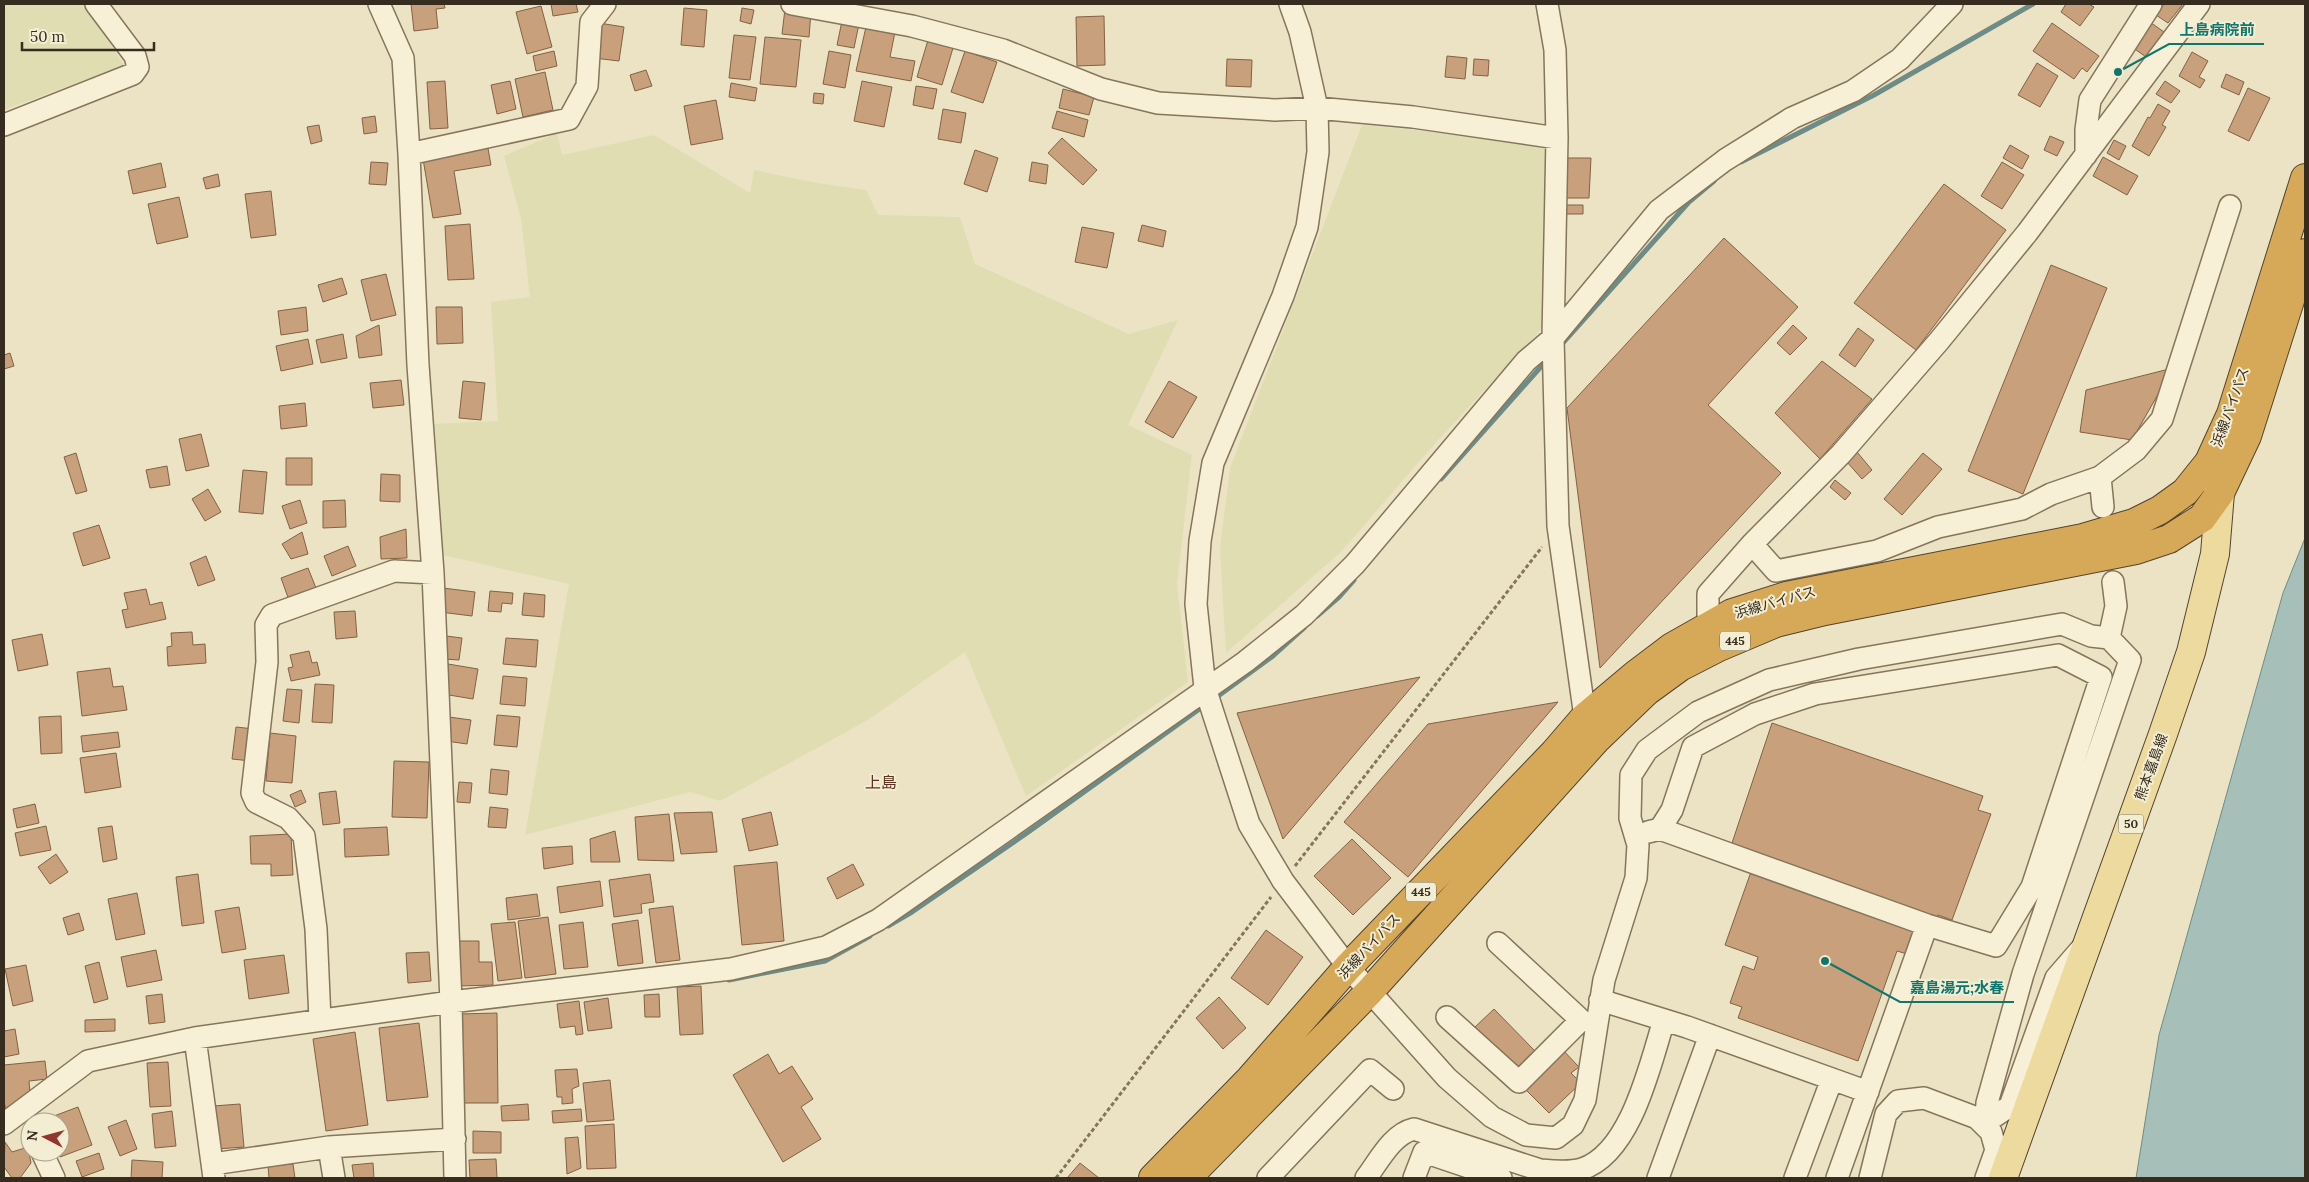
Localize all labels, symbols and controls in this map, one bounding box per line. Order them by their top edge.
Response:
callout: 上島病院前 [2169,14,2264,44]
scale bar [22,20,155,52]
text: 上島病院前 [2179,20,2255,39]
text: 50 m [30,27,65,46]
street label: 浜線バイパス [2207,365,2253,449]
street label: 浜線バイパス [1732,582,1818,622]
road number: 445 [1720,631,1750,650]
street label: 熊本嘉島線 [2131,731,2171,803]
district label: 上島 [865,772,897,792]
road number: 50 [2118,814,2144,834]
road number: 445 [1406,882,1436,902]
street label: 浜線バイパス [1334,909,1404,983]
callout: 嘉島湯元;水春 [1900,972,2014,1002]
text: 嘉島湯元;水春 [1910,978,2004,997]
north arrow [20,1112,70,1162]
text: N [23,1129,42,1142]

